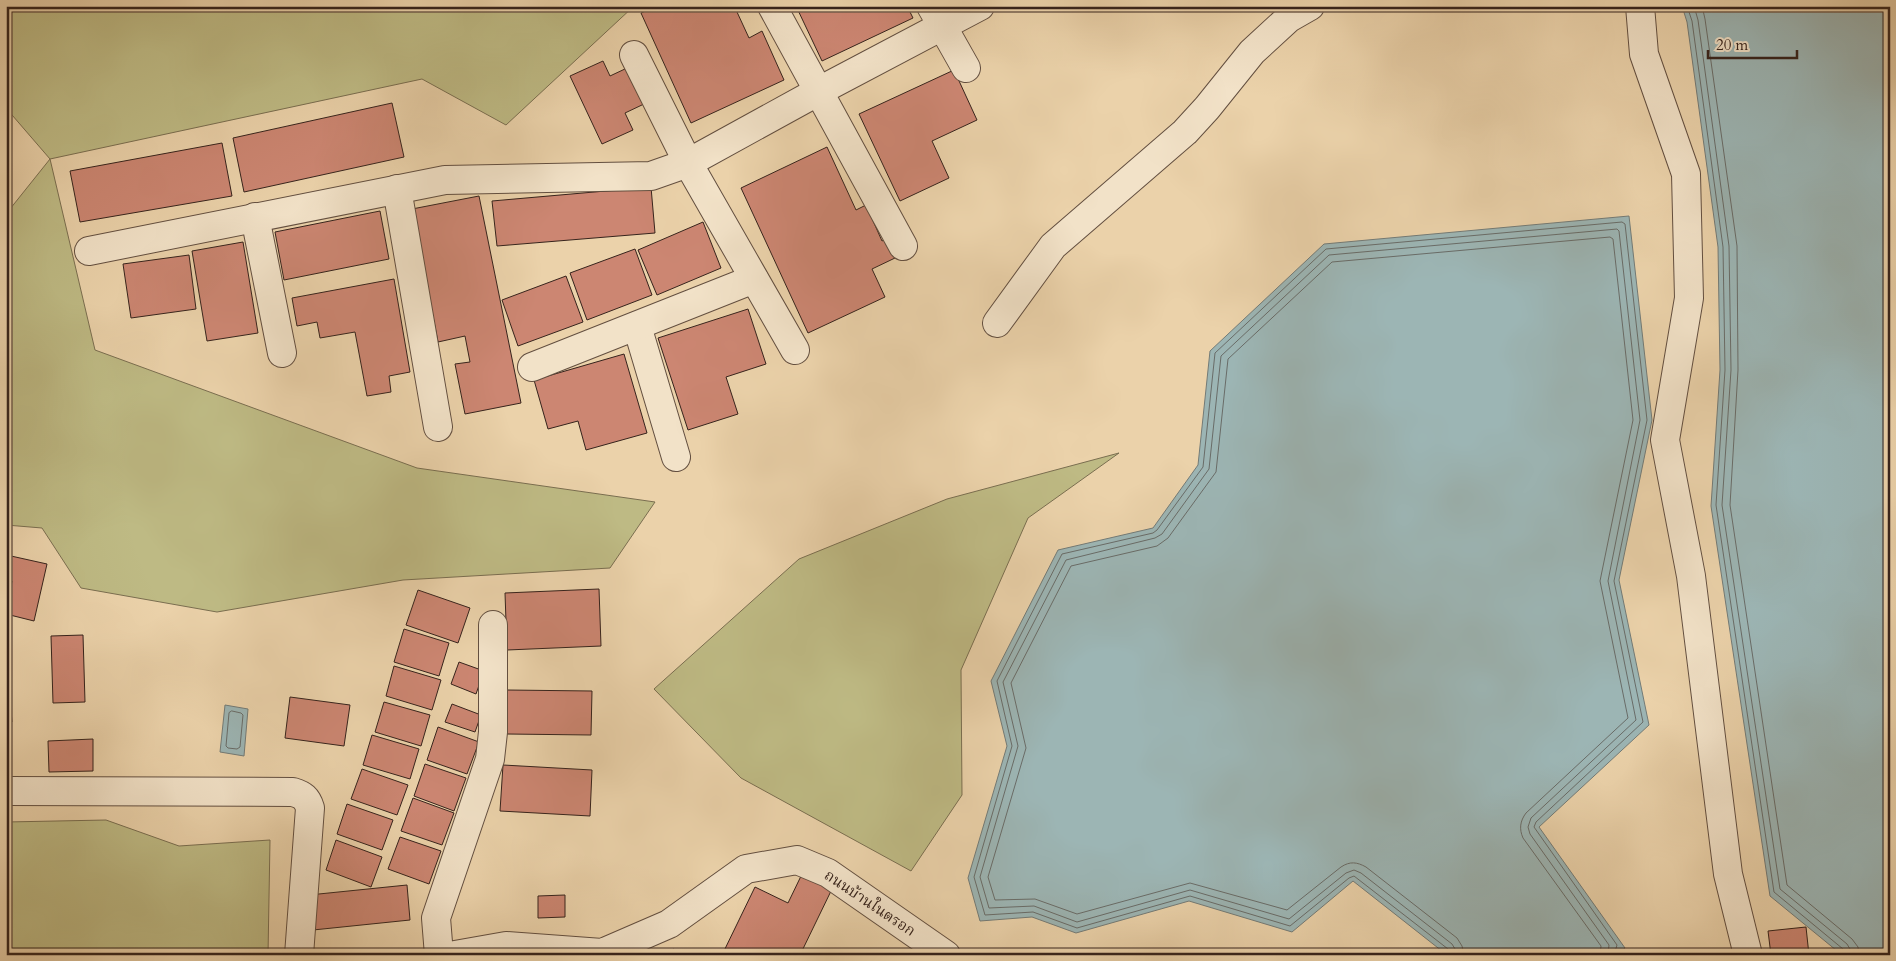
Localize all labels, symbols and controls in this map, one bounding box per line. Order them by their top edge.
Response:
scale bar [1708,28,1797,60]
text: 20 m [1716,35,1748,55]
street label: ถนนบ้านในตรอก [821,864,920,941]

